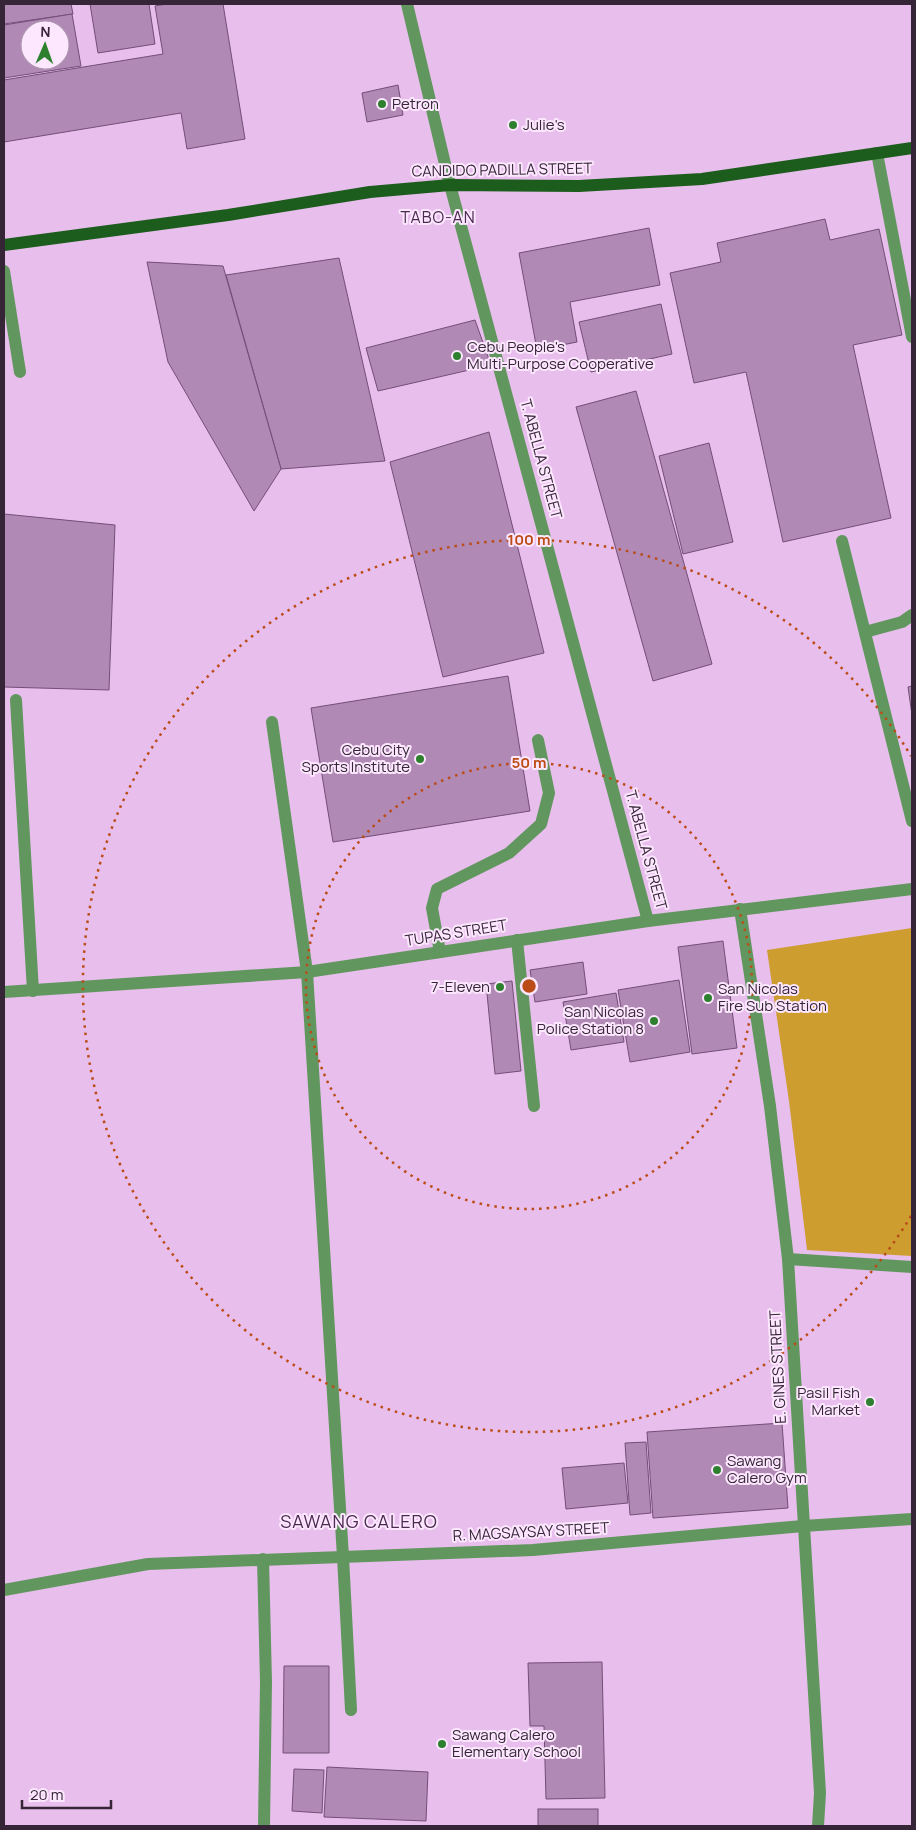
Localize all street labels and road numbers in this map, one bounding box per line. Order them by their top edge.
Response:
street label: CANDIDO PADILLA STREET [412,157,593,182]
street label: T. ABELLA STREET [515,397,568,521]
street label: T. ABELLA STREET [620,788,673,912]
street label: TUPAS STREET [403,914,508,951]
street label: E. GINES STREET [764,1310,791,1424]
street label: R. MAGSAYSAY STREET [452,1517,610,1546]

